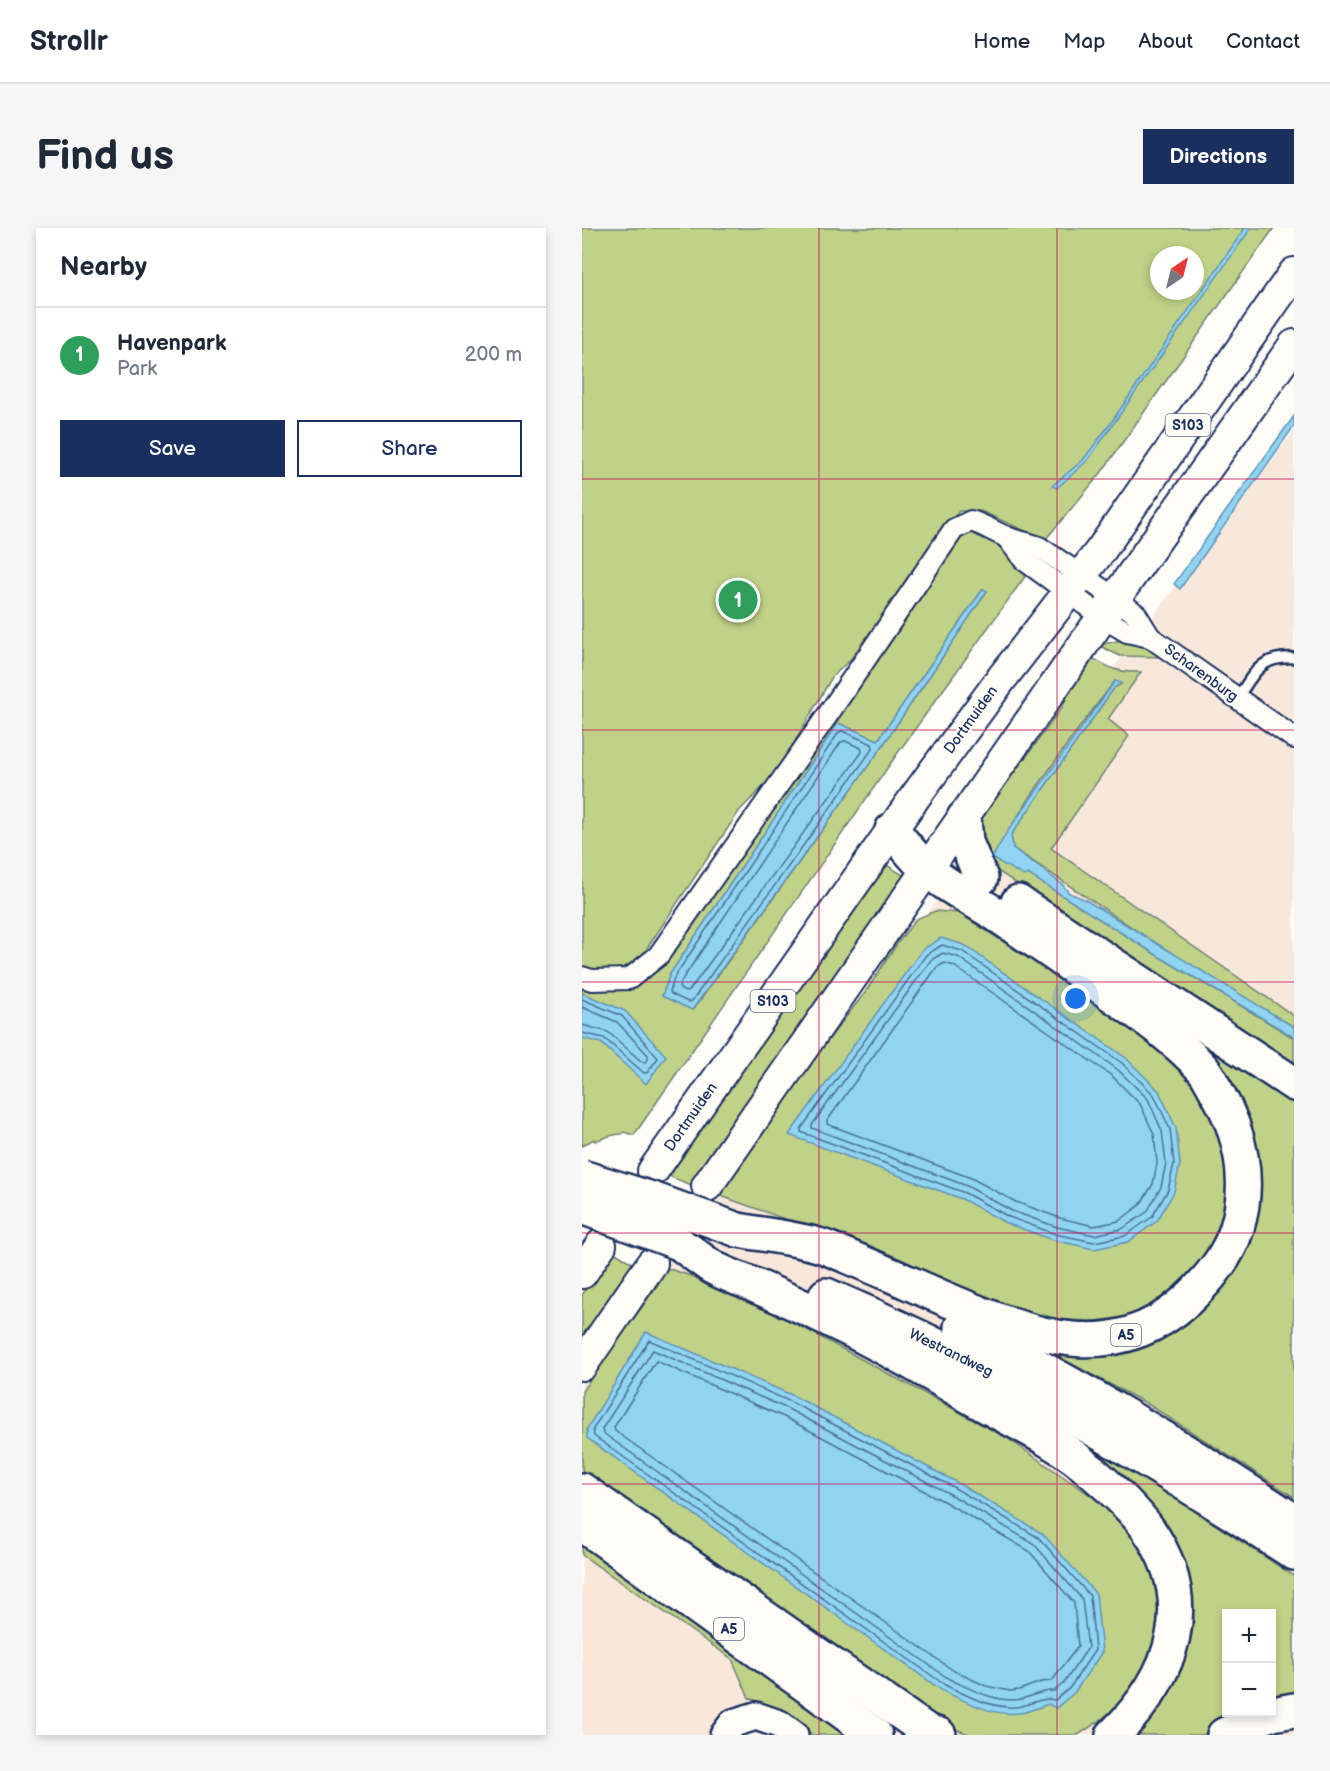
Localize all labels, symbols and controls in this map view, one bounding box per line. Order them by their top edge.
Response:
text: Strollr [30,25,108,58]
text: Home [973,29,1030,54]
text: Map [1063,29,1105,54]
text: About [1138,29,1193,54]
text: Contact [1226,29,1300,54]
button: Directions [1143,129,1294,184]
text: Find us [36,131,174,182]
north arrow [1150,246,1204,300]
text: Nearby [60,252,147,283]
text: Havenpark [117,330,226,357]
text: 1 [75,343,84,367]
text: 200 m [465,343,522,367]
text: Park [117,357,157,381]
road number: S103 [1166,414,1210,436]
button: Save [60,420,285,477]
button: Share [297,420,522,477]
pin: 1 [718,578,758,622]
street label: Scharenburg [1160,640,1242,706]
street label: Dortmuiden [940,682,1002,758]
your location [1061,984,1090,1013]
road number: S103 [750,990,795,1012]
street label: Dortmuiden [660,1079,722,1155]
street label: Westrandweg [906,1324,996,1382]
road number: A5 [1111,1324,1141,1346]
map controls [1222,1609,1276,1717]
button: + [1222,1609,1276,1663]
road number: A5 [714,1618,744,1640]
button: − [1222,1663,1276,1717]

